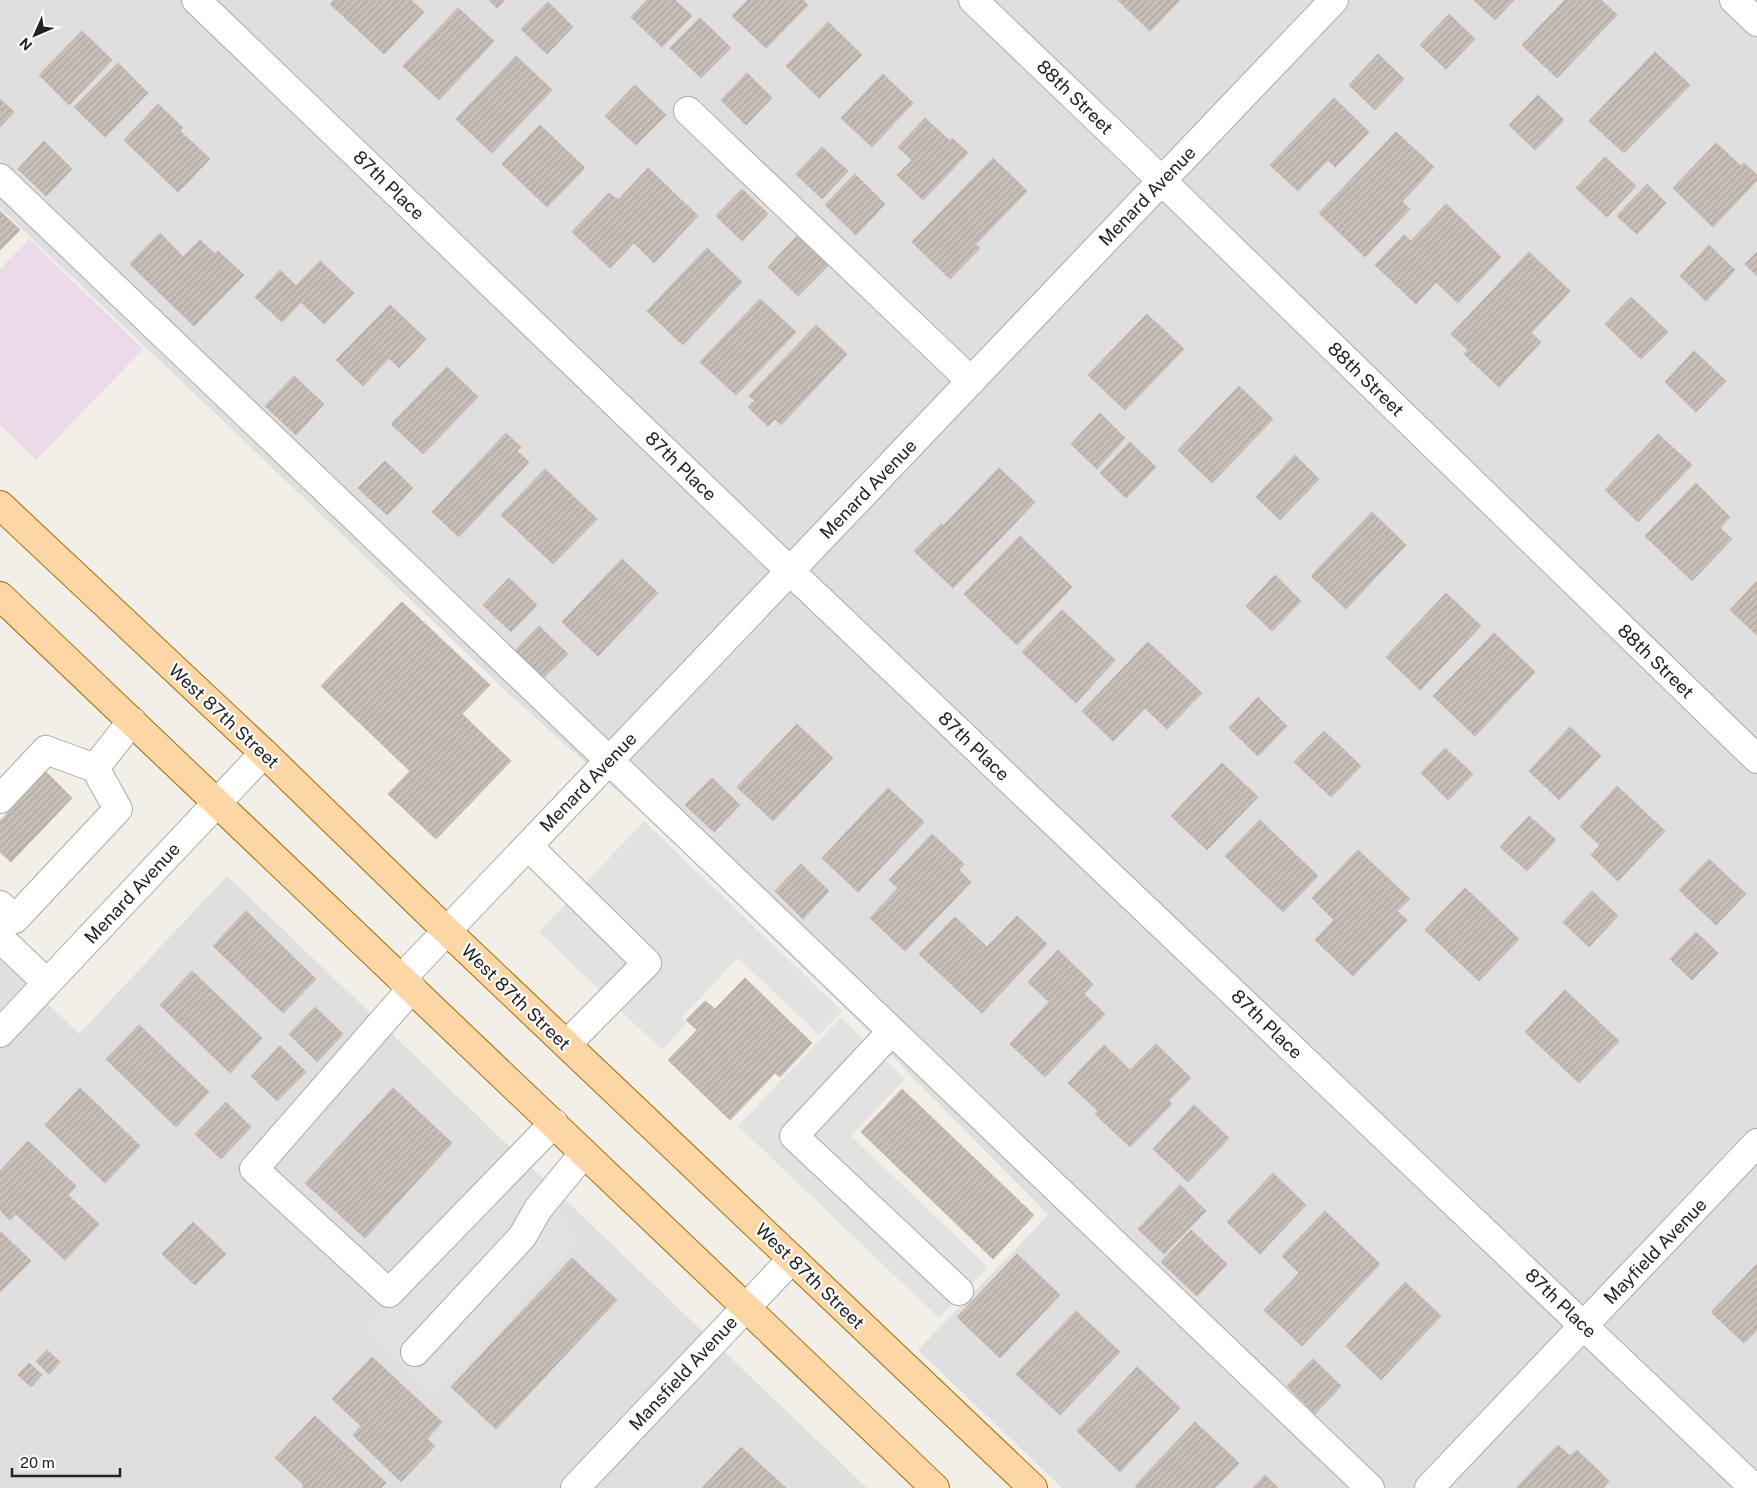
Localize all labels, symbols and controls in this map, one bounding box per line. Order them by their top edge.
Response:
north arrow [10,10,60,60]
text: N [16,35,35,54]
street label: 88th Street [1033,56,1117,138]
street label: Menard Avenue [1094,142,1200,250]
street label: 87th Place [349,146,429,224]
street label: 88th Street [1324,338,1408,420]
street label: 87th Place [641,427,721,505]
street label: Menard Avenue [815,435,921,543]
street label: 88th Street [1614,620,1698,702]
street label: West 87th Street [164,659,284,773]
street label: 87th Place [934,707,1014,785]
street label: Menard Avenue [535,728,641,836]
street label: Menard Avenue [80,838,184,948]
street label: West 87th Street [457,940,575,1054]
street label: 87th Place [1227,985,1307,1063]
street label: Mayfield Avenue [1599,1194,1711,1308]
street label: West 87th Street [751,1219,869,1333]
street label: 87th Place [1521,1264,1601,1342]
street label: Mansfield Avenue [625,1311,741,1435]
scale bar [12,1446,120,1478]
text: 20 m [20,1454,55,1471]

